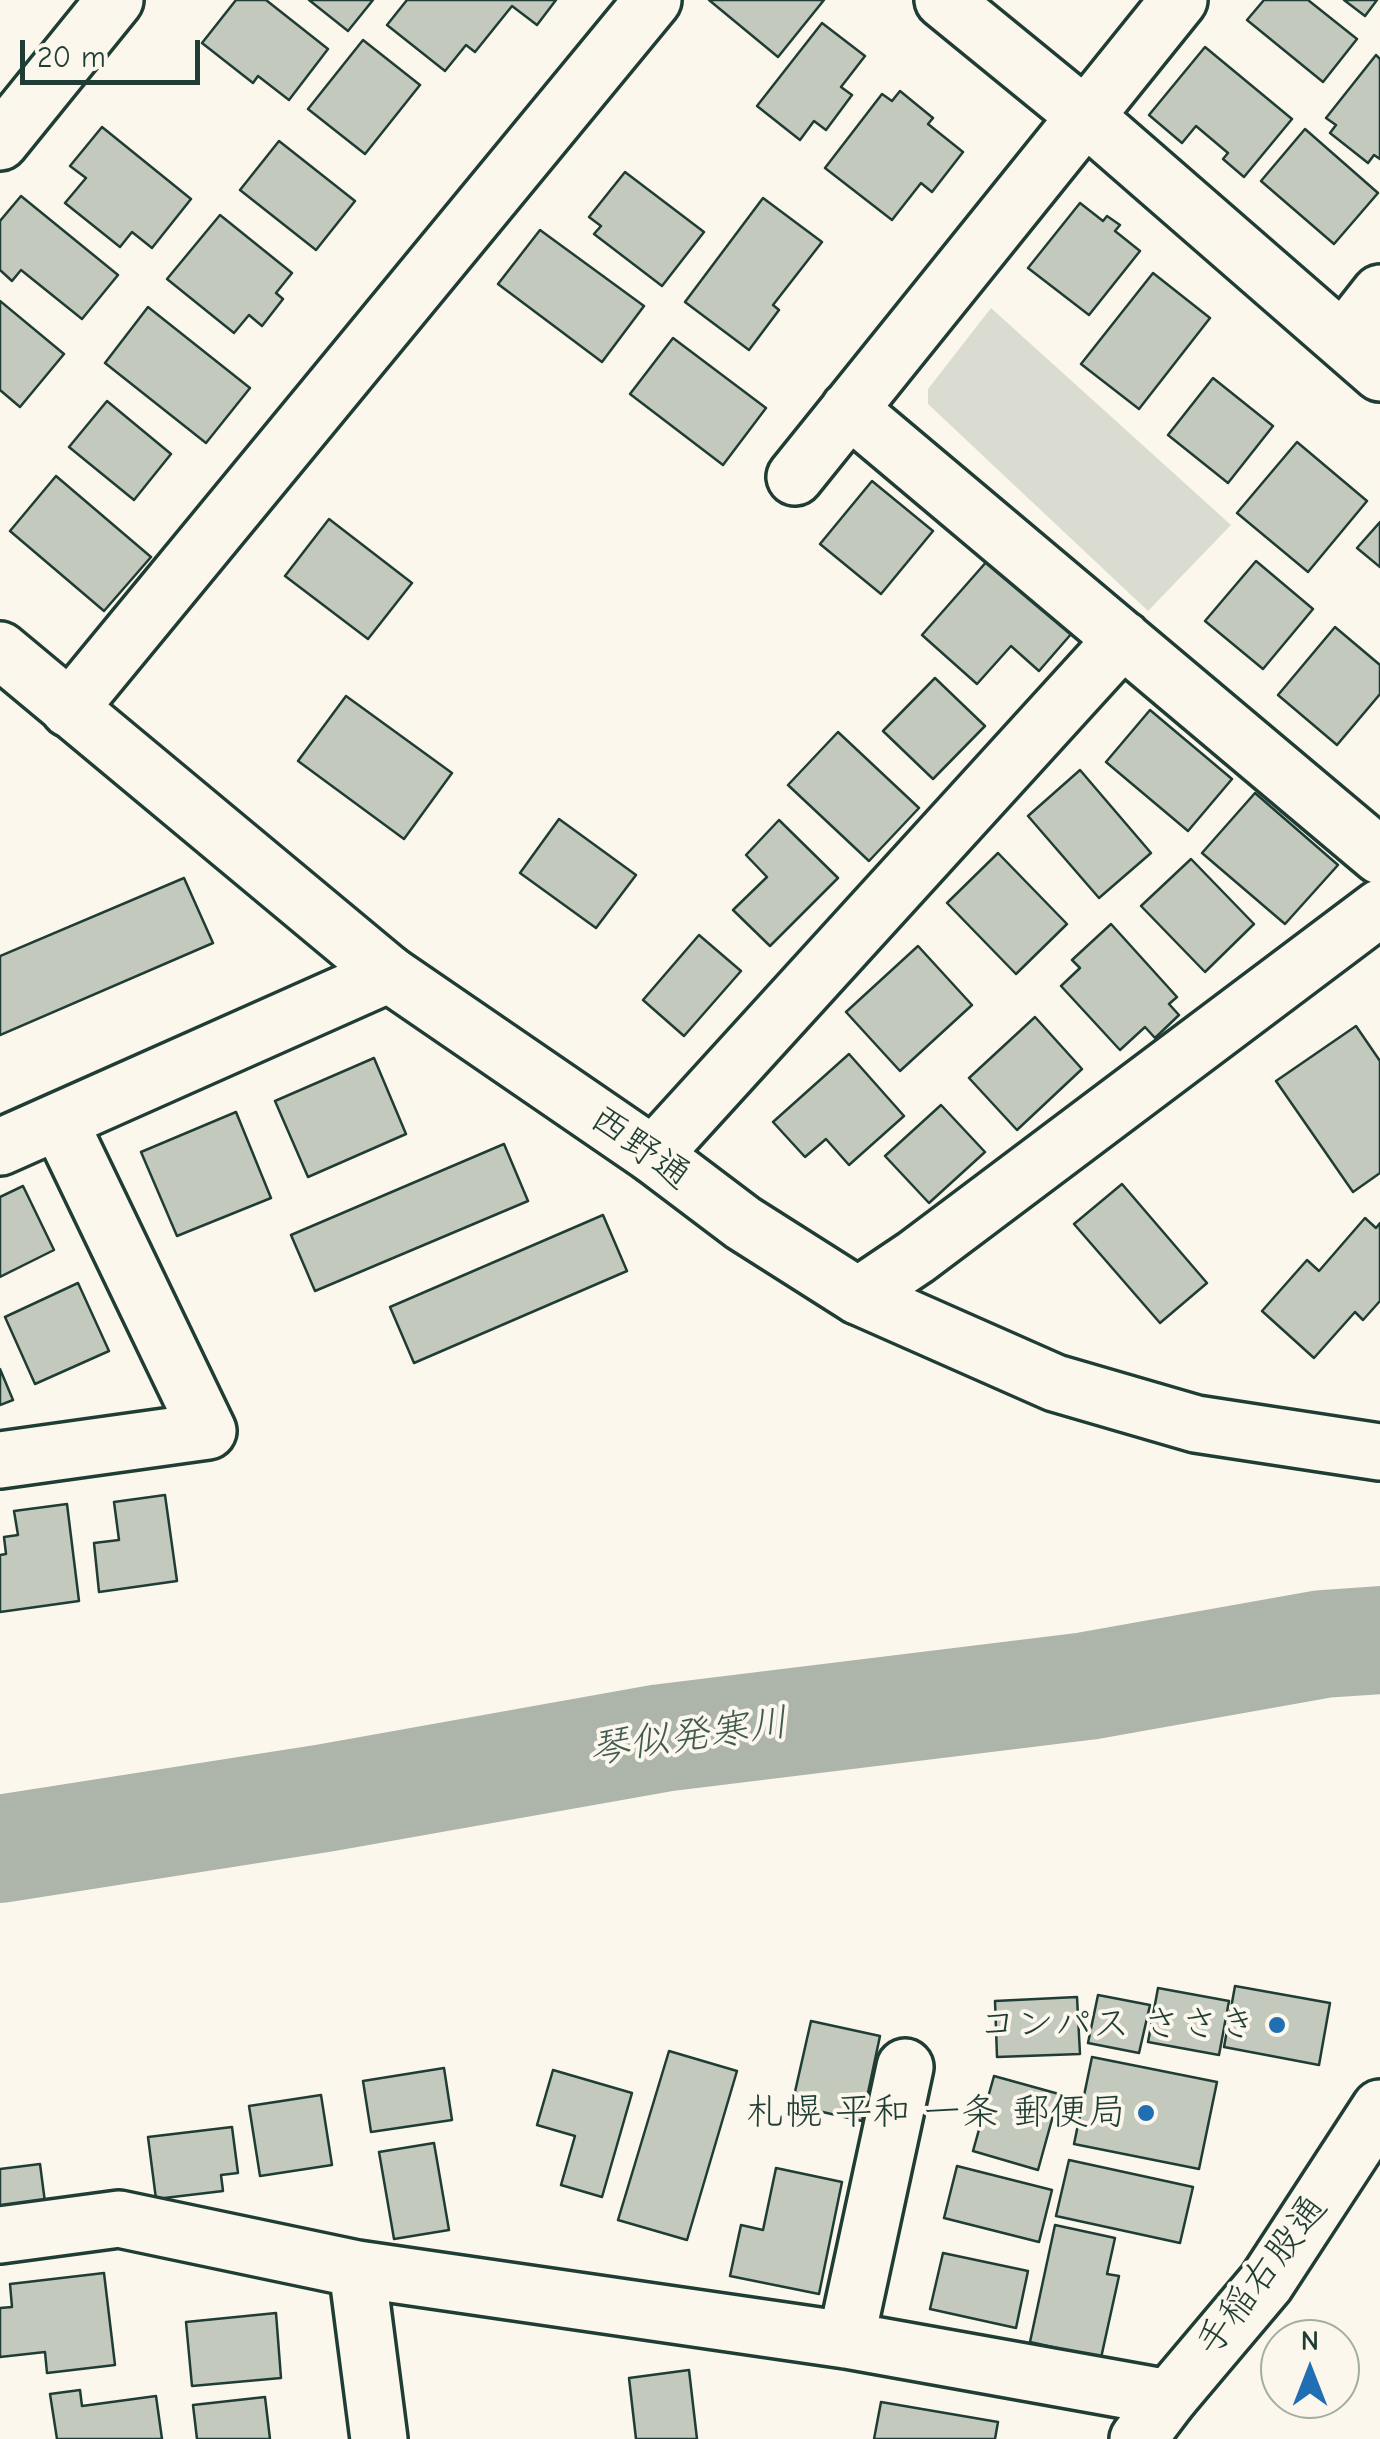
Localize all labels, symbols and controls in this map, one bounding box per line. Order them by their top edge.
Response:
scale bar [25,20,205,82]
text: 20 m [37,40,106,75]
street label: 西野通 [580,1096,700,1200]
water label: 琴似発寒川 [587,1699,791,1775]
place label: コンパス ささき [978,2002,1257,2048]
marker: コンパス ささき [1266,2014,1288,2036]
place label: 札幌 平和 一条 郵便局 [746,2090,1126,2136]
marker: 札幌 平和 一条 郵便局 [1135,2102,1157,2124]
street label: 手稲右股通 [1187,2186,1337,2366]
north arrow [1260,2319,1360,2419]
text: N [1301,2325,1319,2357]

